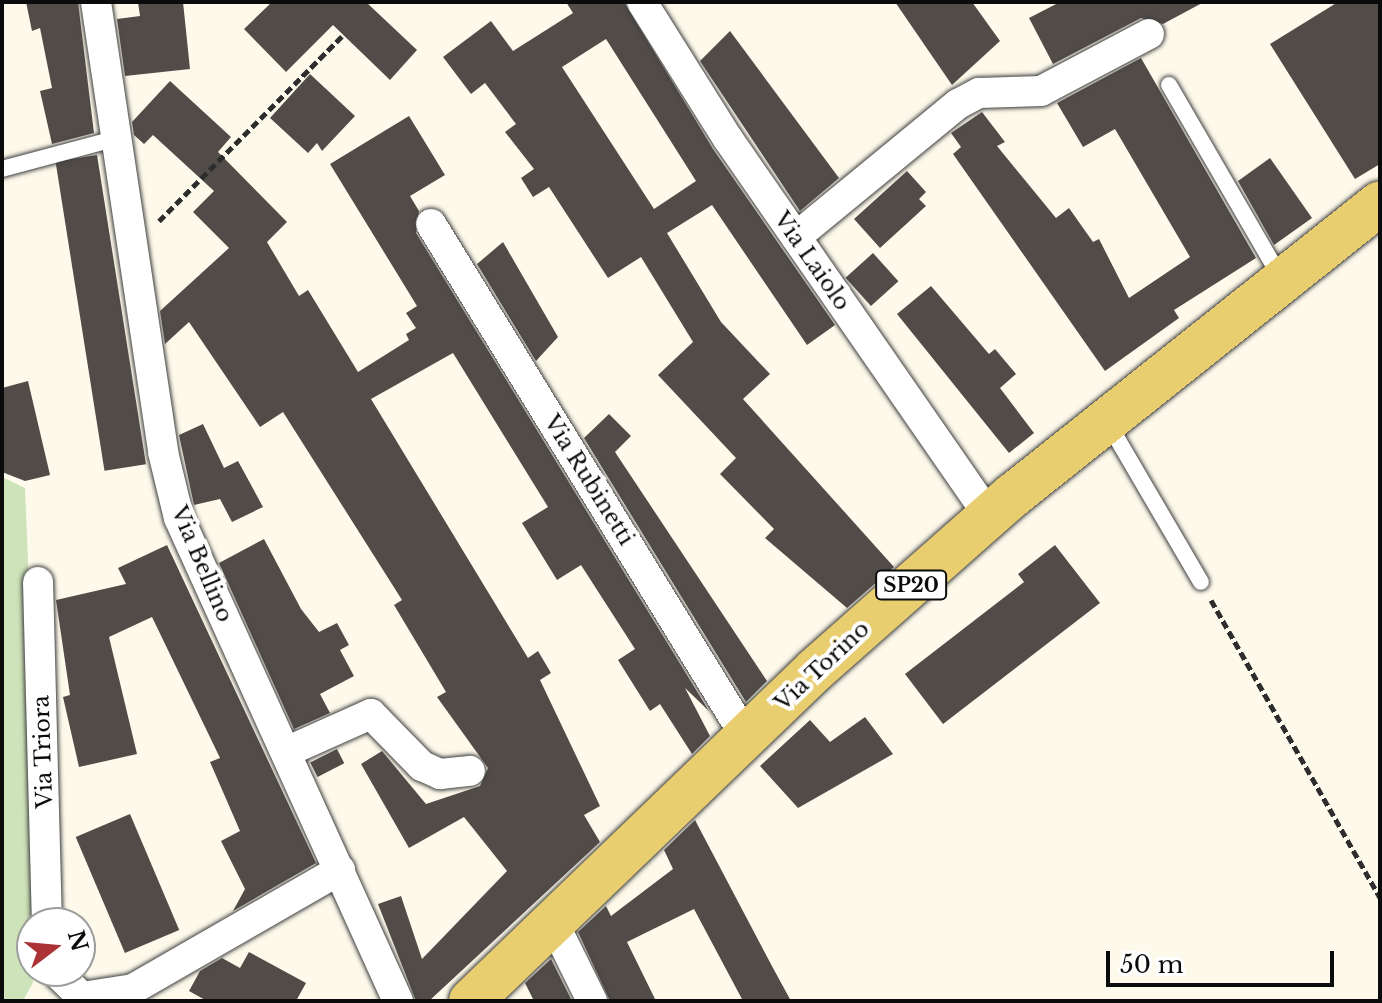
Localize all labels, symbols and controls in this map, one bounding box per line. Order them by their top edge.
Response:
street label: Via Laiolo [768,206,856,316]
street label: Via Rubinetti [538,410,640,550]
street label: Via Bellino [166,502,238,626]
road number: SP20 [875,569,947,601]
street label: Via Torino [769,615,875,717]
street label: Via Triora [28,694,58,810]
north arrow [16,907,96,987]
text: N [62,927,93,954]
scale bar [1110,935,1338,985]
text: 50 m [1120,950,1183,979]

